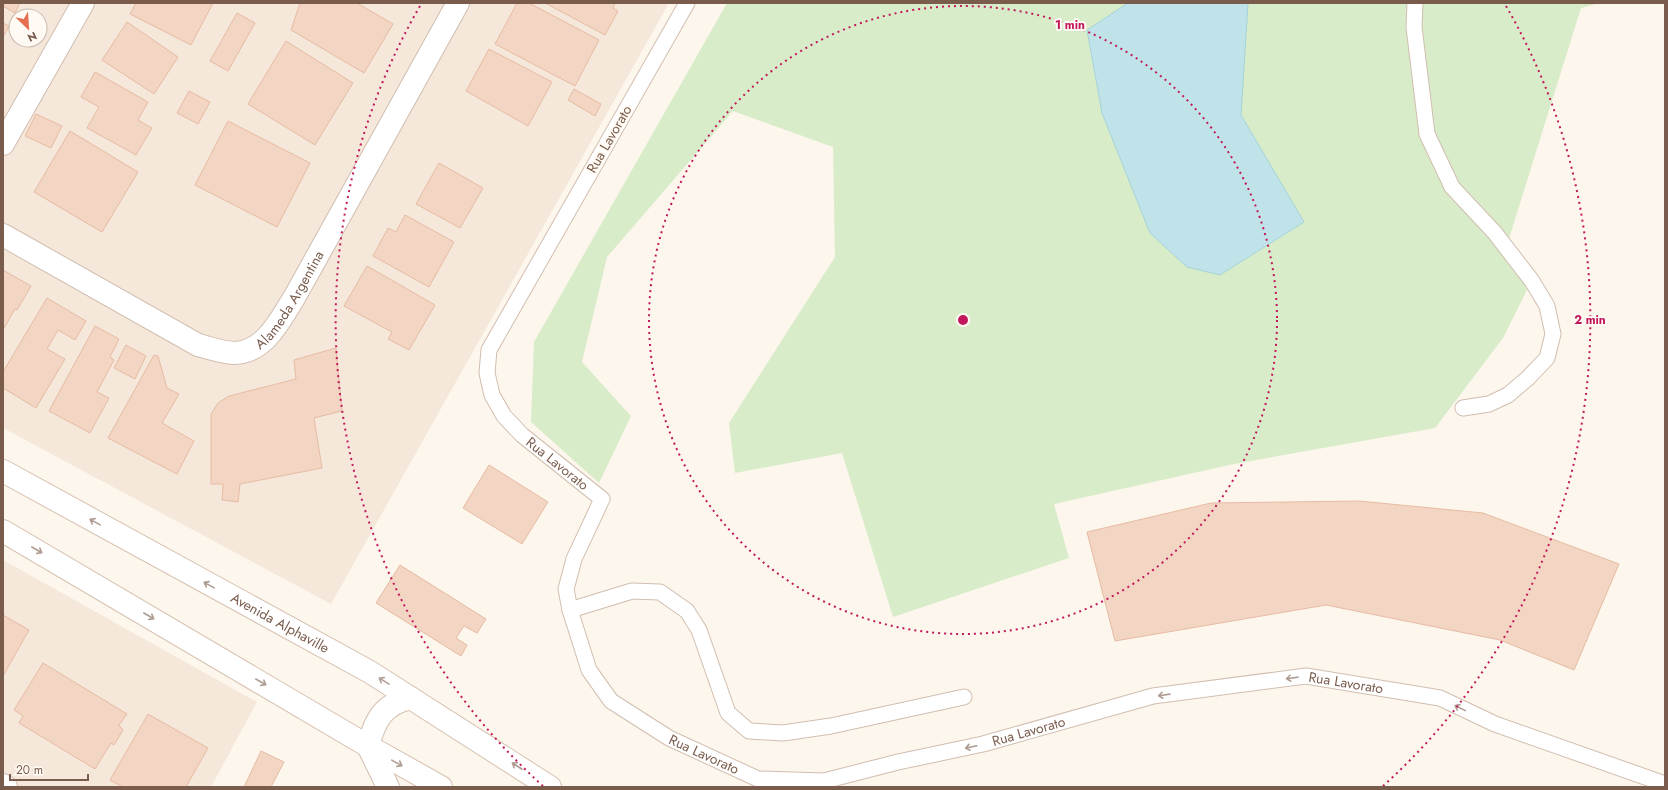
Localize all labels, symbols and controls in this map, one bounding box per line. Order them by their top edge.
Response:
north arrow [8,8,48,48]
text: 1 min [1055,16,1085,34]
text: N [25,28,40,46]
street label: Rua Lavorato [582,101,637,177]
street label: Alameda Argentina [251,247,328,354]
text: 2 min [1574,311,1606,329]
centre of rings [956,313,970,327]
street label: Rua Lavorato [522,432,593,495]
one-way arrow [89,518,101,525]
one-way arrow [31,547,43,555]
one-way arrow [203,580,215,588]
street label: Avenida Alphaville [227,588,333,658]
one-way arrow [143,613,155,621]
street label: Rua Lavorato [1307,667,1385,699]
one-way arrow [1286,674,1299,681]
one-way arrow [378,677,390,685]
one-way arrow [255,678,266,686]
one-way arrow [1158,691,1171,699]
one-way arrow [1455,704,1467,711]
street label: Rua Lavorato [990,711,1068,751]
street label: Rua Lavorato [666,729,743,779]
one-way arrow [964,743,977,751]
scale bar [10,756,88,782]
one-way arrow [391,759,403,767]
text: 20 m [16,761,43,779]
one-way arrow [512,762,523,770]

